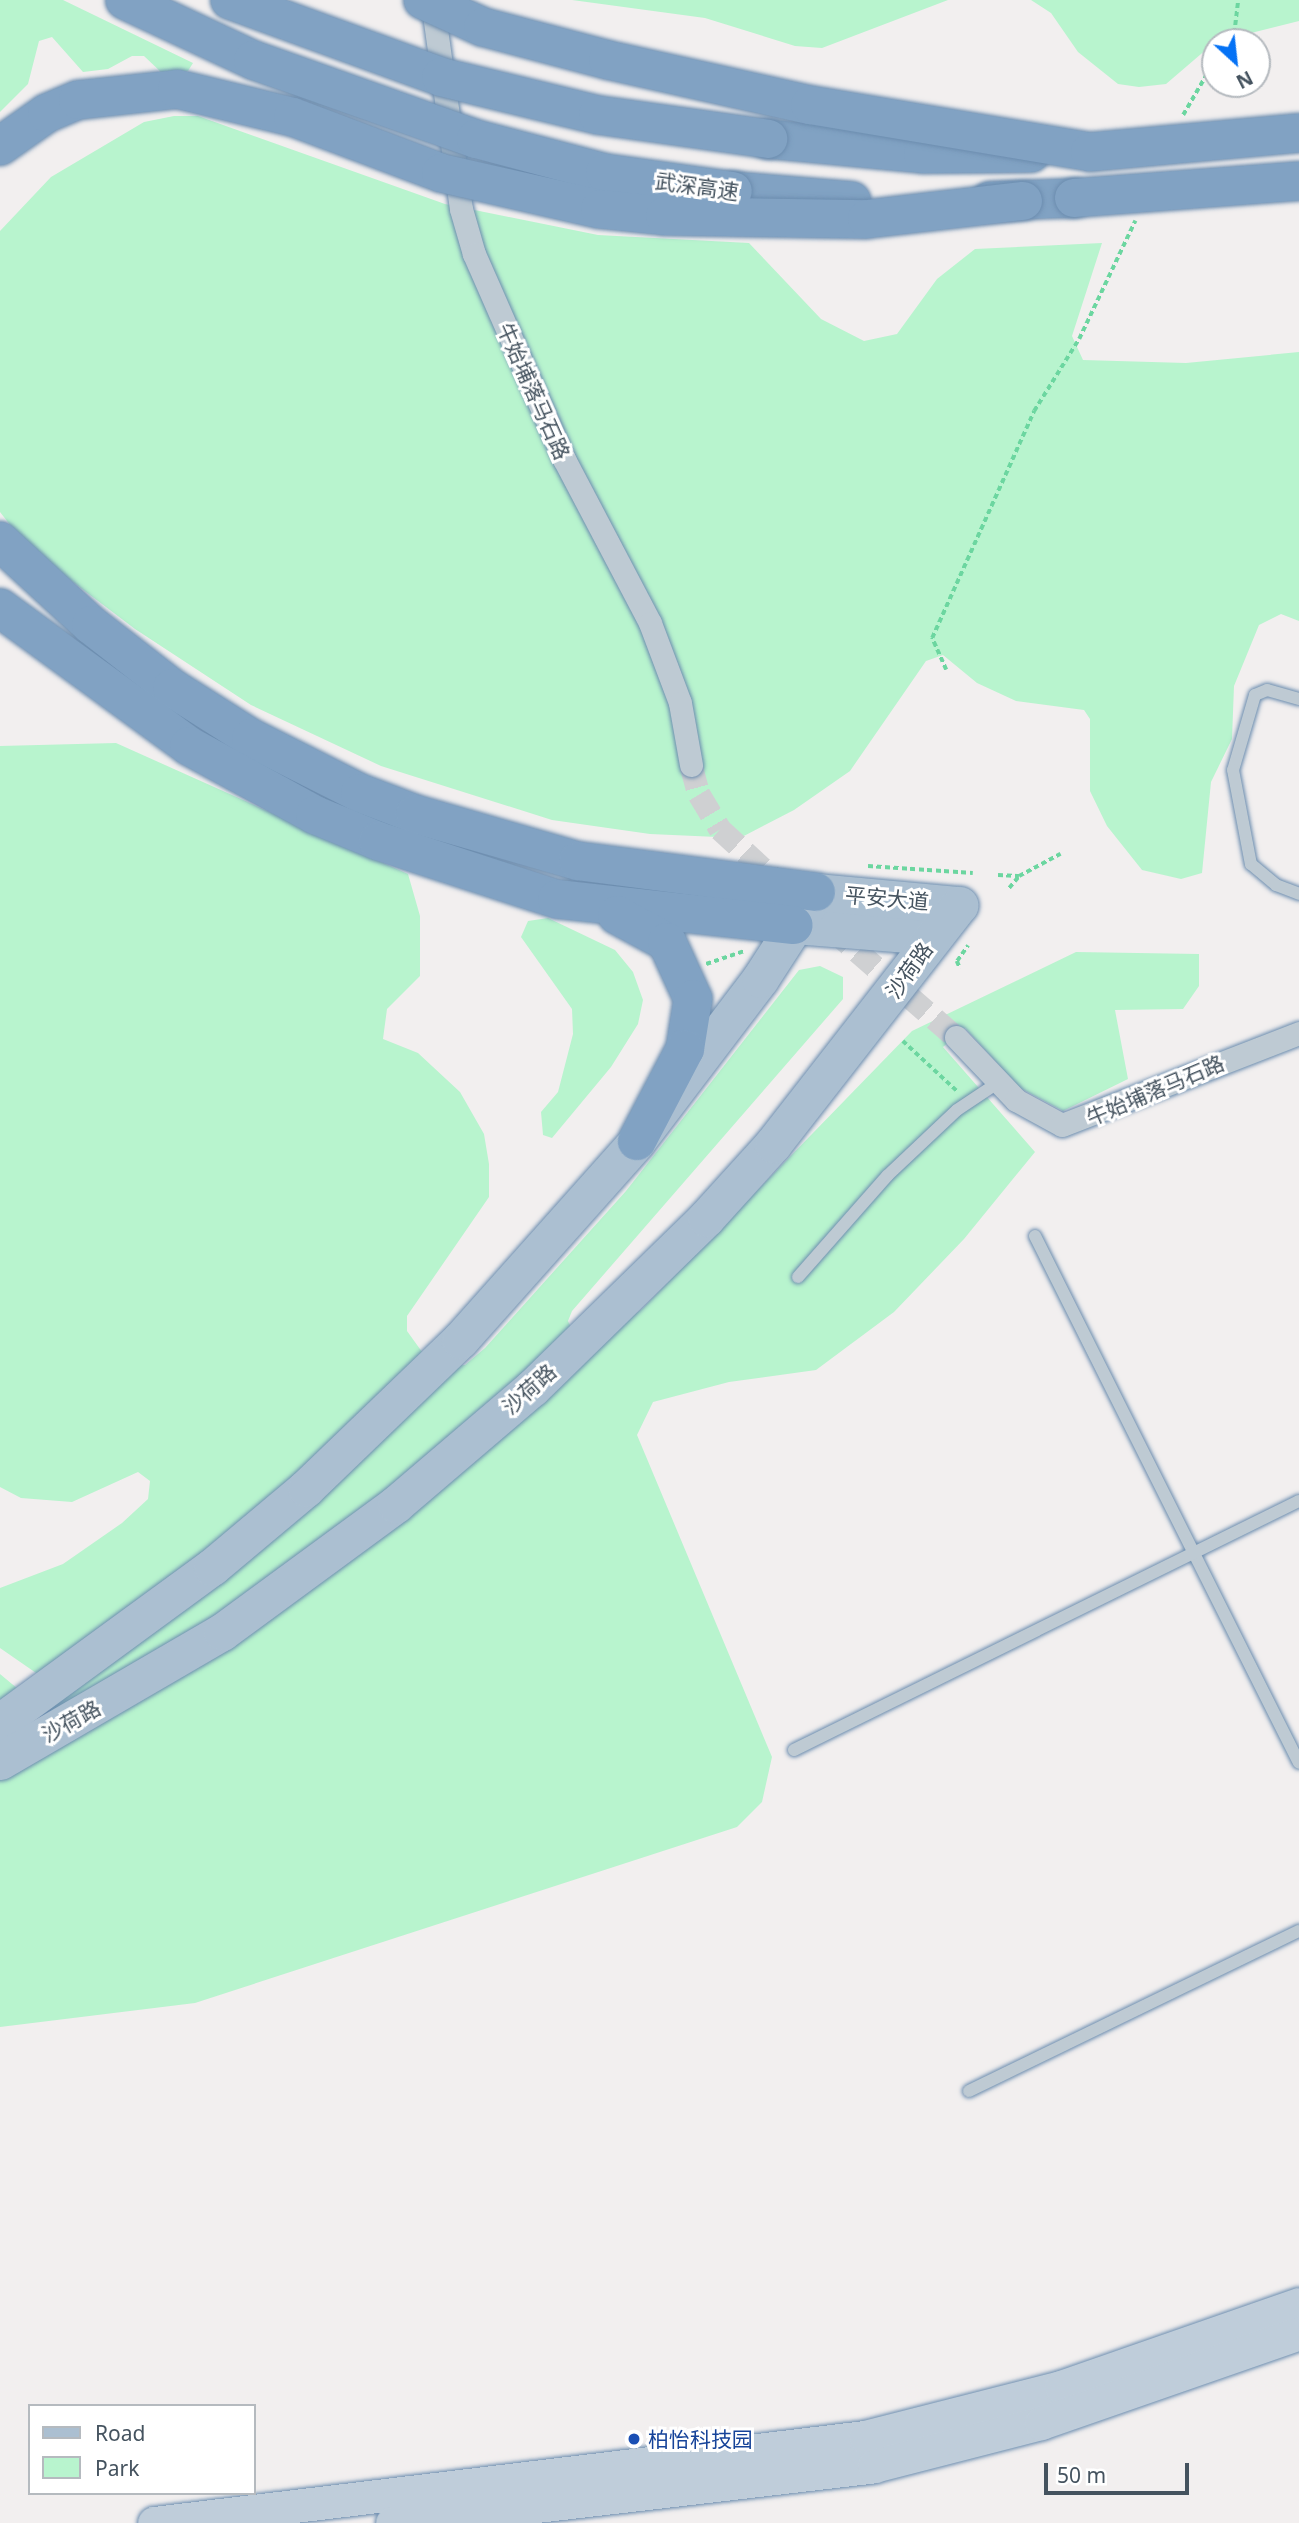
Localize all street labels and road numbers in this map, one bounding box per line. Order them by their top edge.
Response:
street label: 武深高速 [654,168,740,204]
street label: 牛始埔落马石路 [493,319,575,463]
street label: 平安大道 [844,882,930,914]
street label: 沙荷路 [880,937,938,1003]
street label: 牛始埔落马石路 [1082,1050,1228,1130]
street label: 沙荷路 [497,1359,561,1419]
street label: 沙荷路 [37,1695,105,1747]

